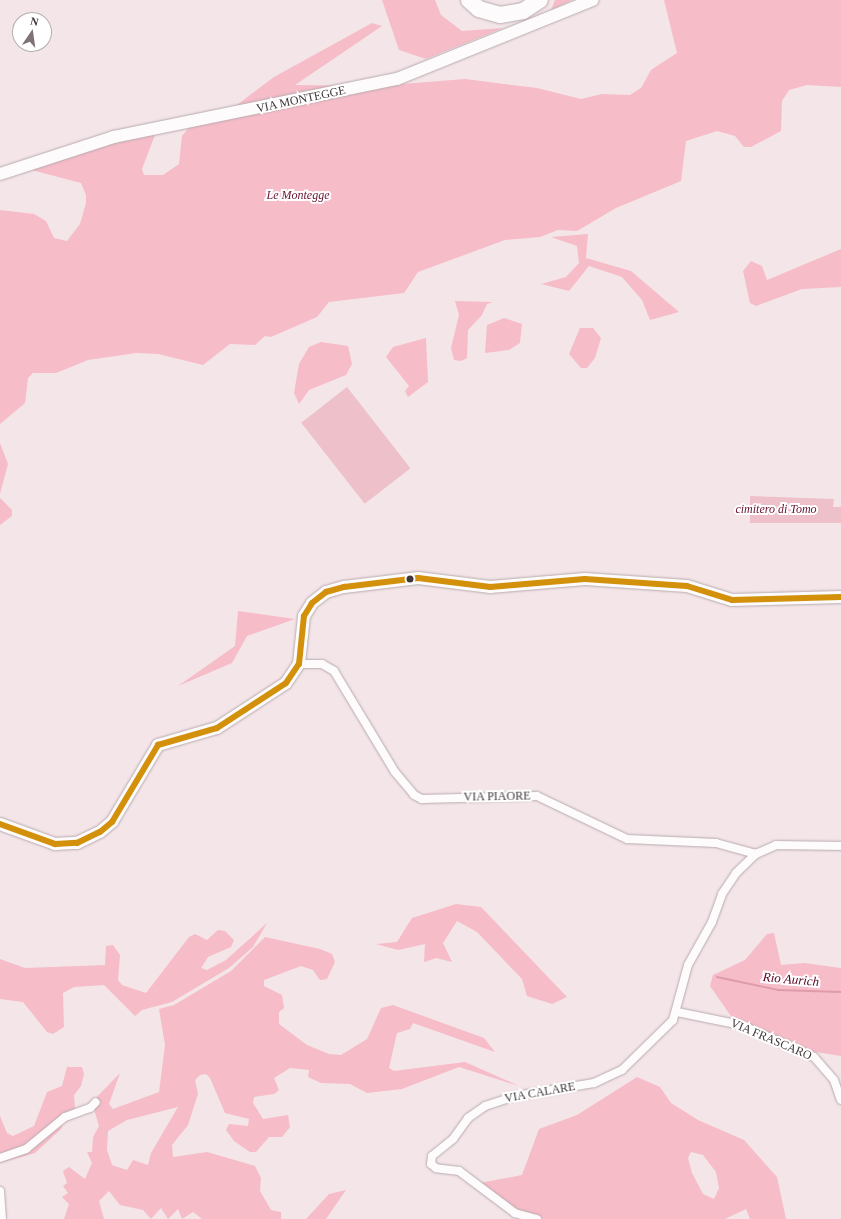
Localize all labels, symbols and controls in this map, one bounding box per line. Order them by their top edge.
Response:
north arrow [12,12,52,52]
text: N [29,15,40,28]
street label: VIA MONTEGGE [255,83,347,117]
park label: Le Montegge [267,189,329,203]
park label: cimitero di Tomo [735,503,817,517]
unlabelled marker [405,574,415,584]
street label: VIA PIAORE [463,789,531,805]
water label: Rio Aurich [762,970,820,990]
street label: VIA FRASCARO [728,1016,814,1064]
street label: VIA CALARE [503,1080,577,1106]

